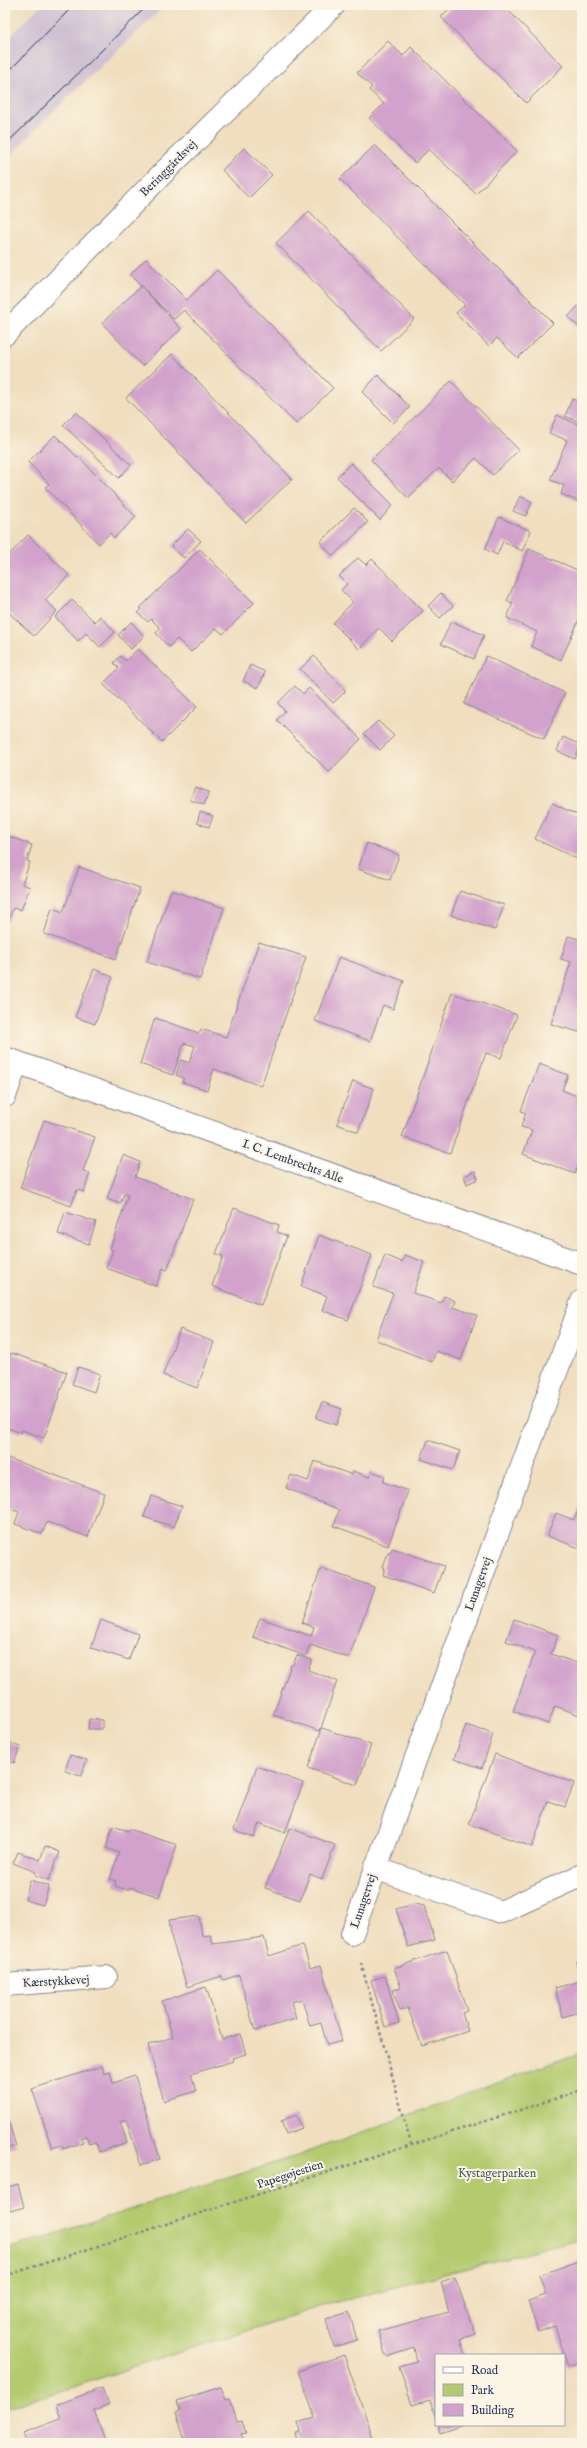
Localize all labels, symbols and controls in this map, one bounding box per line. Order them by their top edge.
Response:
street label: Beringgårdsvej [137,137,200,200]
street label: I. C. Lembrechts Alle [240,1136,346,1187]
street label: Lunagervej [462,1555,495,1613]
street label: Lunagervej [347,1872,380,1930]
street label: Kærstykkevej [22,1972,90,1991]
street label: Papegøjestien [255,2157,326,2193]
park label: Kystagerparken [458,2166,537,2182]
legend [435,2354,565,2426]
text: Road [471,2363,499,2378]
text: Park [471,2383,494,2398]
text: Building [471,2403,515,2418]

